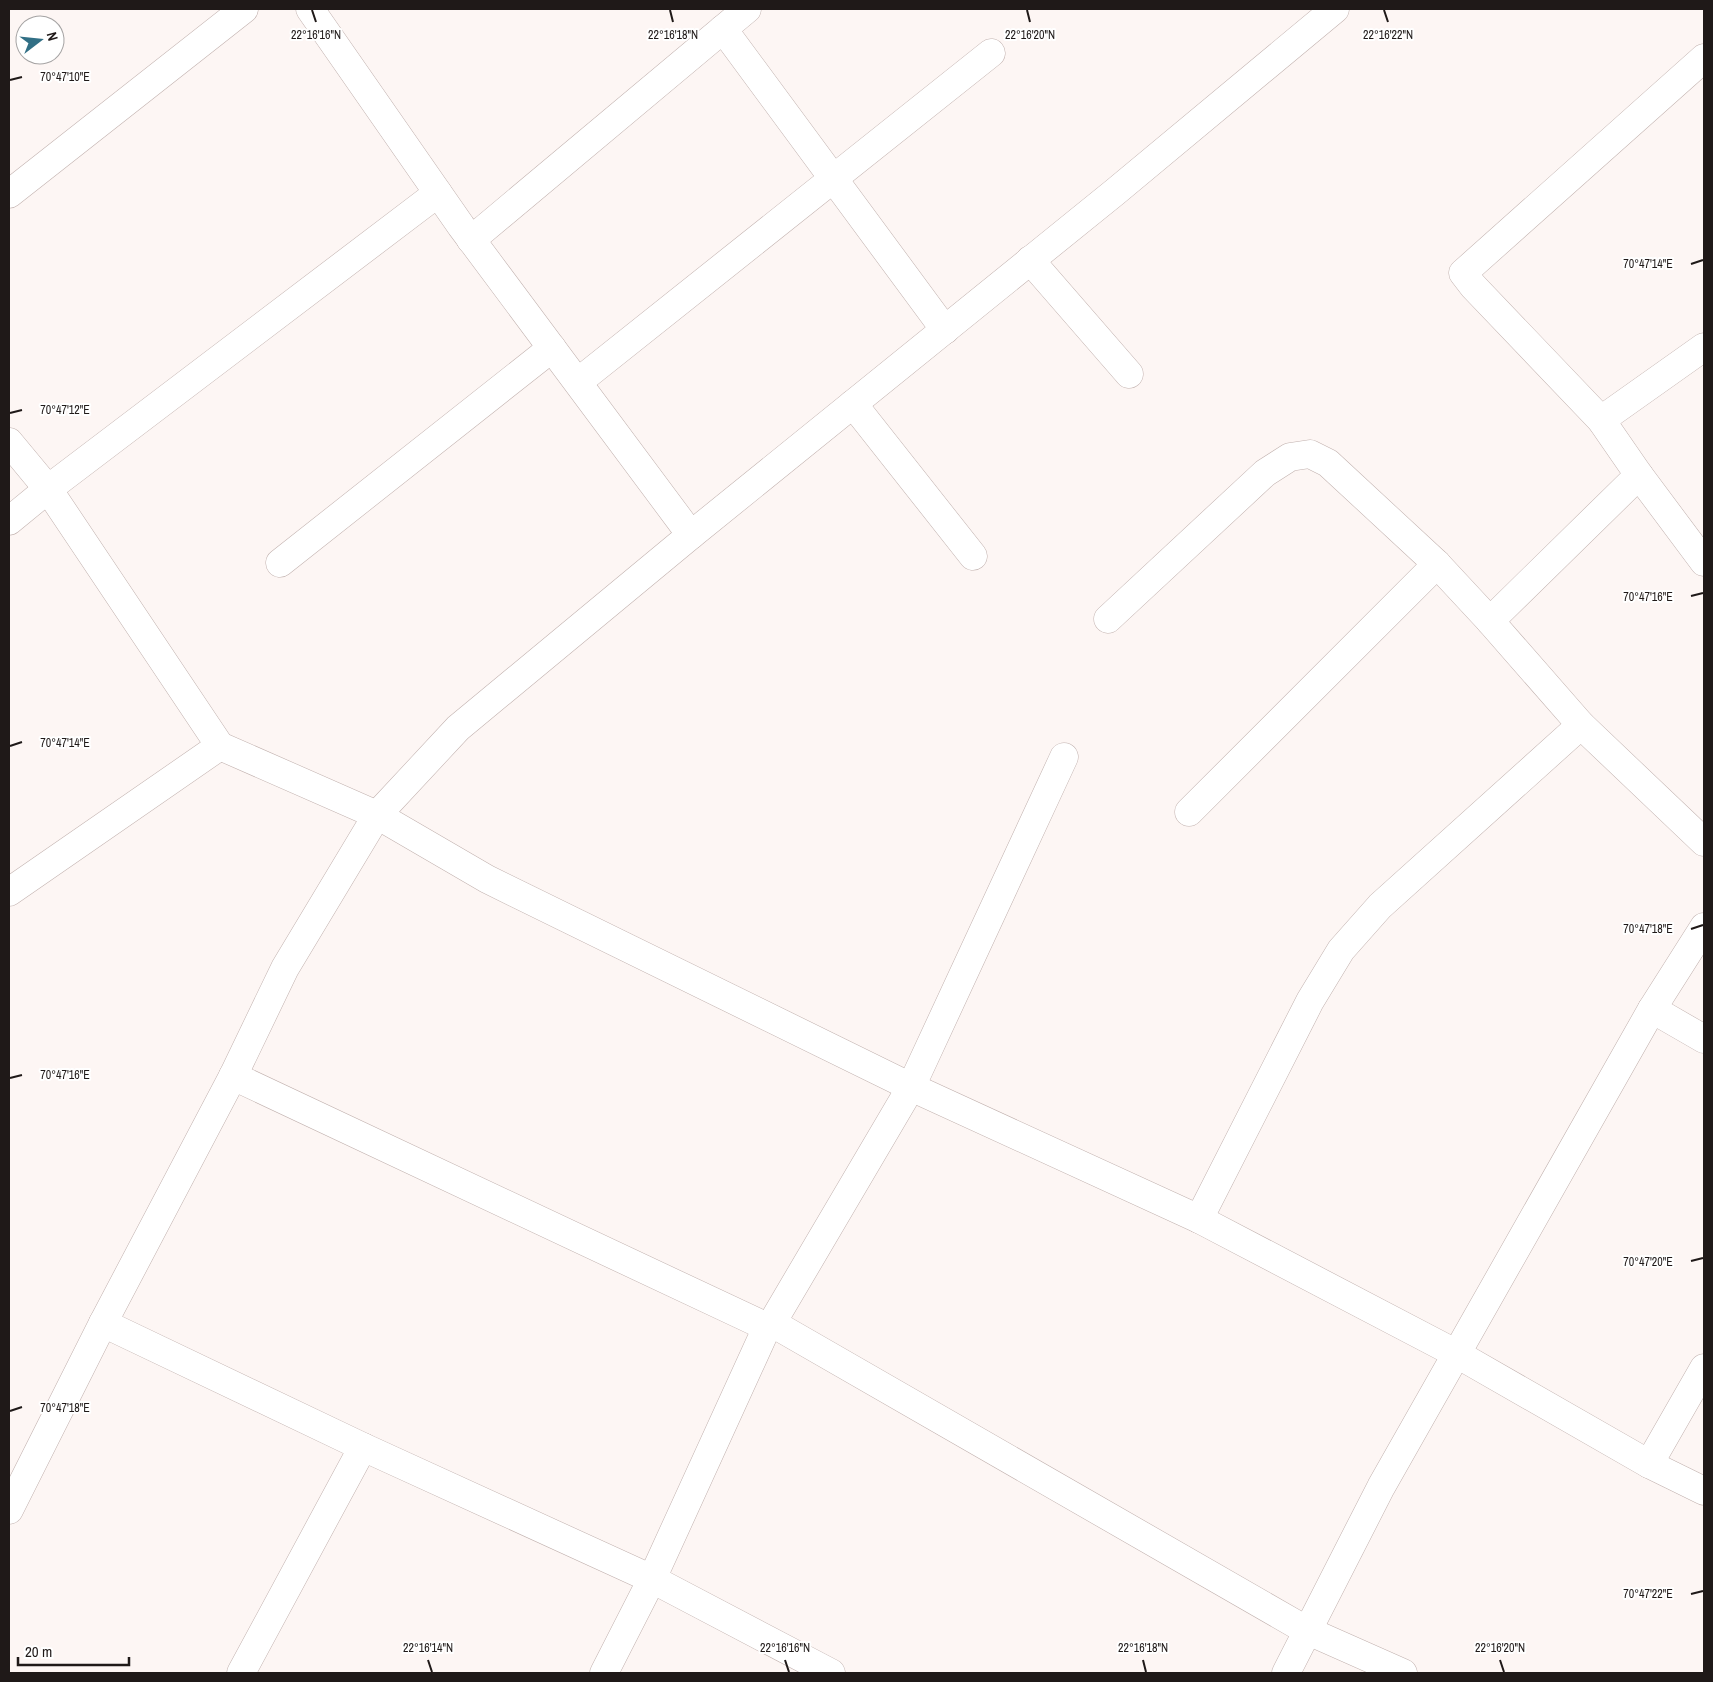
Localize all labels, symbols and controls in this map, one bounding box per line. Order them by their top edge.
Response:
north arrow [15,15,65,65]
text: 22°16'16"N [291,27,341,43]
text: 22°16'18"N [648,27,698,43]
text: 22°16'20"N [1005,27,1055,43]
text: 22°16'22"N [1363,27,1413,43]
text: N [43,30,62,43]
text: 70°47'10"E [40,69,90,85]
text: 70°47'14"E [1623,256,1673,272]
text: 70°47'12"E [40,402,90,418]
text: 70°47'16"E [1623,589,1673,605]
text: 70°47'14"E [40,735,90,751]
text: 70°47'18"E [1623,921,1673,937]
text: 70°47'16"E [40,1067,90,1083]
text: 70°47'20"E [1623,1254,1673,1270]
text: 70°47'18"E [40,1400,90,1416]
text: 70°47'22"E [1623,1586,1673,1602]
scale bar [18,1634,129,1666]
text: 22°16'14"N [403,1640,453,1656]
text: 22°16'16"N [760,1640,810,1656]
text: 22°16'18"N [1118,1640,1168,1656]
text: 22°16'20"N [1475,1640,1525,1656]
text: 20 m [25,1641,52,1662]

